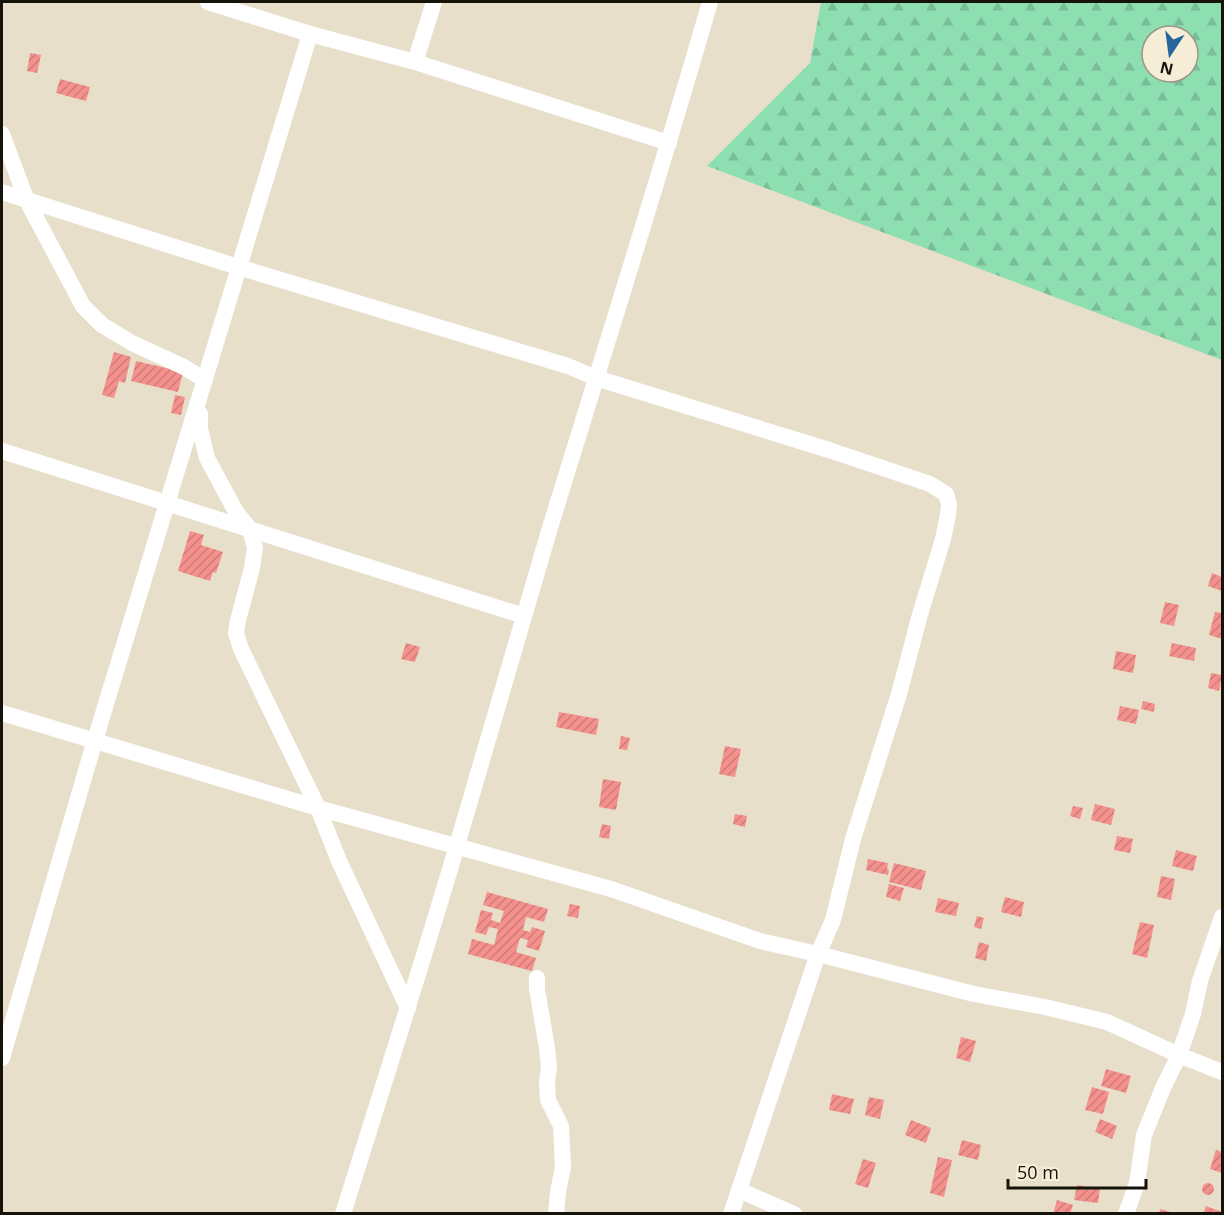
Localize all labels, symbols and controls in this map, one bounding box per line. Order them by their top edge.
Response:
north arrow [1140,24,1200,84]
text: N [1158,56,1175,81]
scale bar [1008,1152,1146,1190]
text: 50 m [1017,1160,1059,1184]

